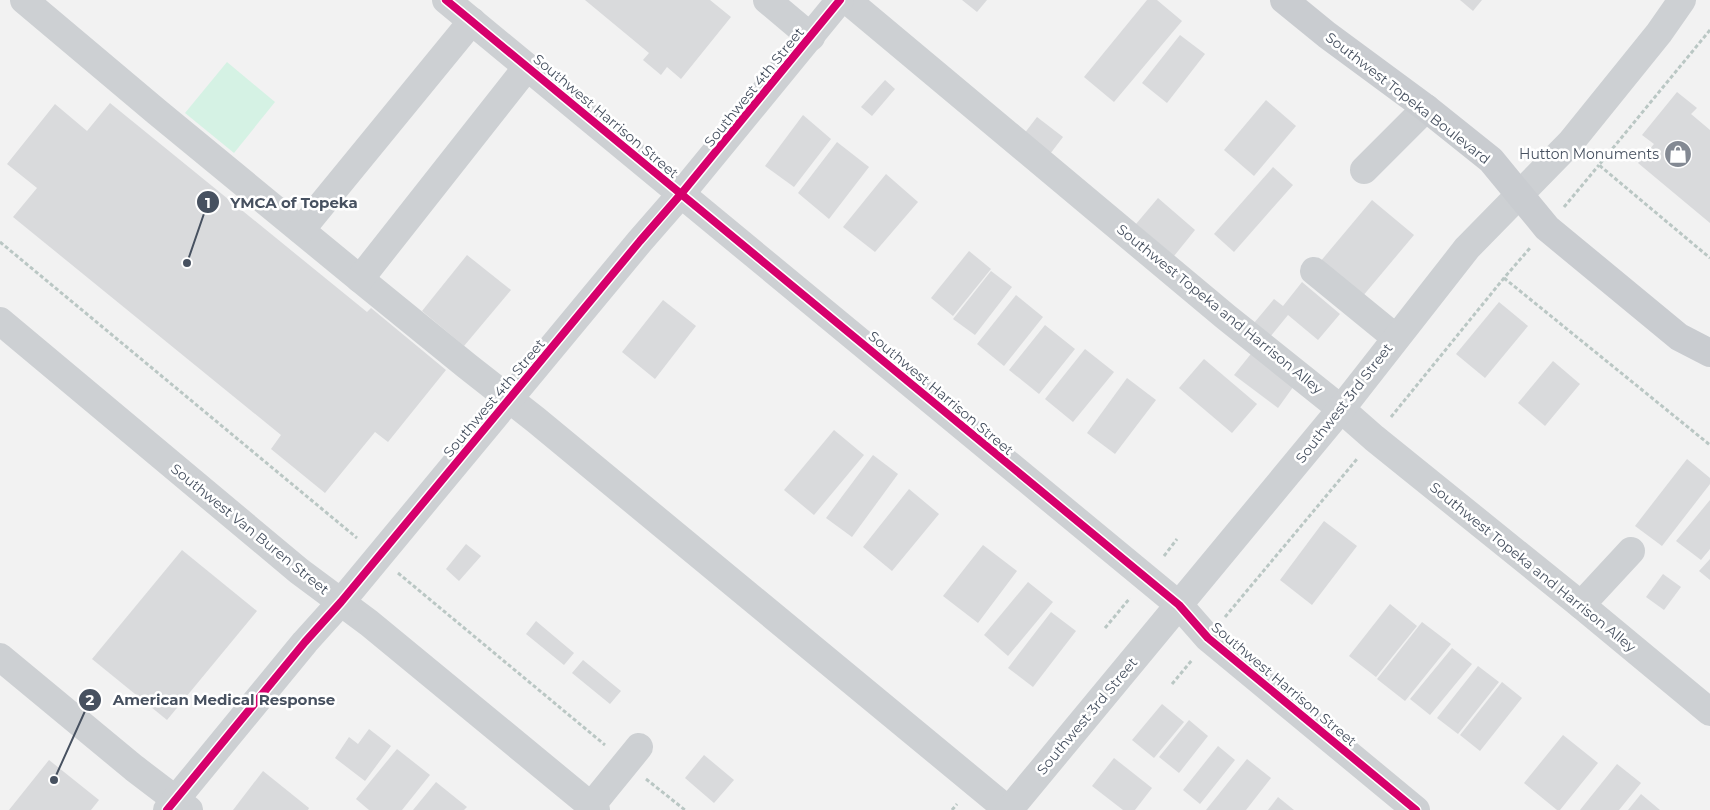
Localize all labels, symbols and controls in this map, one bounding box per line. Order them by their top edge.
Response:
street label: Southwest 4th Street [700,23,808,151]
street label: Southwest Topeka Boulevard [1322,28,1494,168]
street label: Southwest Harrison Street [530,50,683,182]
shop icon: Hutton Monuments [1663,139,1693,169]
place label: Hutton Monuments [1519,145,1659,163]
callout: YMCA of Topeka [195,187,368,217]
text: 1 [205,193,211,212]
text: YMCA of Topeka [229,193,358,212]
street label: Southwest Topeka and Harrison Alley [1113,220,1327,398]
street label: Southwest Harrison Street [865,327,1018,459]
street label: Southwest 4th Street [439,335,549,461]
street label: Southwest 3rd Street [1292,339,1397,467]
street label: Southwest Van Buren Street [167,460,333,599]
street label: Southwest Topeka and Harrison Alley [1426,478,1640,656]
street label: Southwest Harrison Street [1208,618,1361,750]
street label: Southwest 3rd Street [1033,654,1141,778]
callout: American Medical Response [78,685,345,715]
text: 2 [86,690,95,709]
text: American Medical Response [112,690,335,709]

